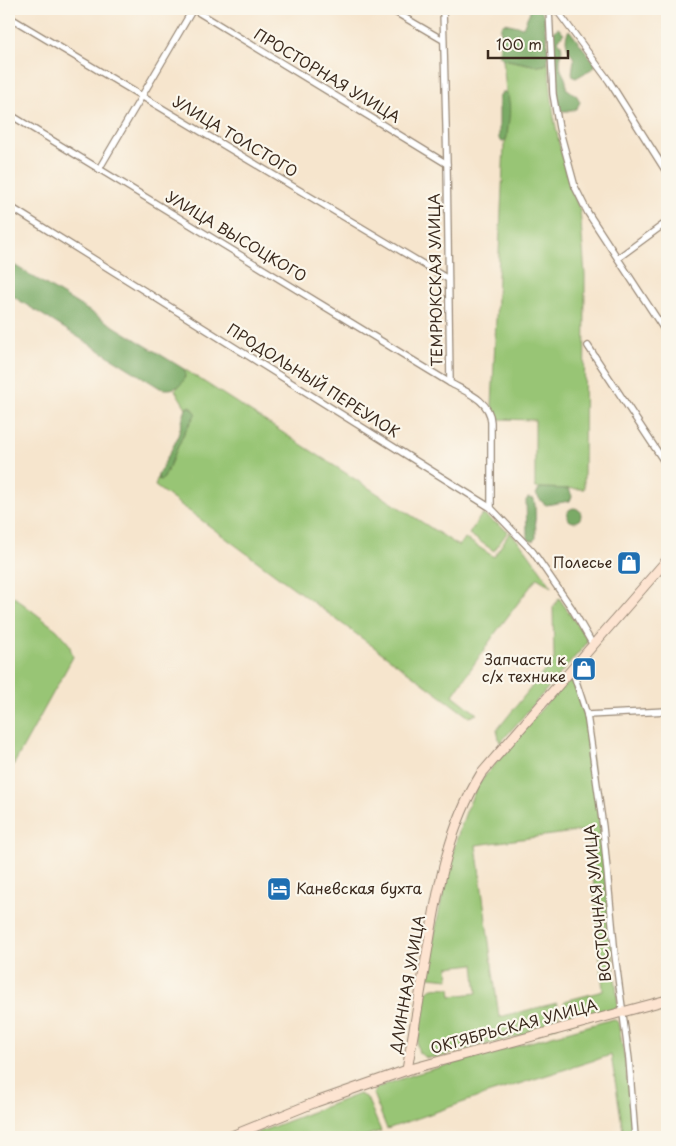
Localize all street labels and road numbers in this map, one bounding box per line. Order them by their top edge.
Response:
street label: ПРОСТОРНАЯ УЛИЦА [250,22,405,128]
street label: УЛИЦА ТОЛСТОГО [169,89,303,182]
street label: УЛИЦА ВЫСОЦКОГО [162,184,312,287]
street label: ТЕМРЮКСКАЯ УЛИЦА [421,193,448,367]
street label: ПРОДОЛЬНЫЙ ПЕРЕУЛОК [223,317,405,443]
street label: ВОСТОЧНАЯ УЛИЦА [577,823,616,983]
street label: ДЛИННАЯ УЛИЦА [383,913,430,1056]
street label: ОКТЯБРЬСКАЯ УЛИЦА [427,992,600,1059]

